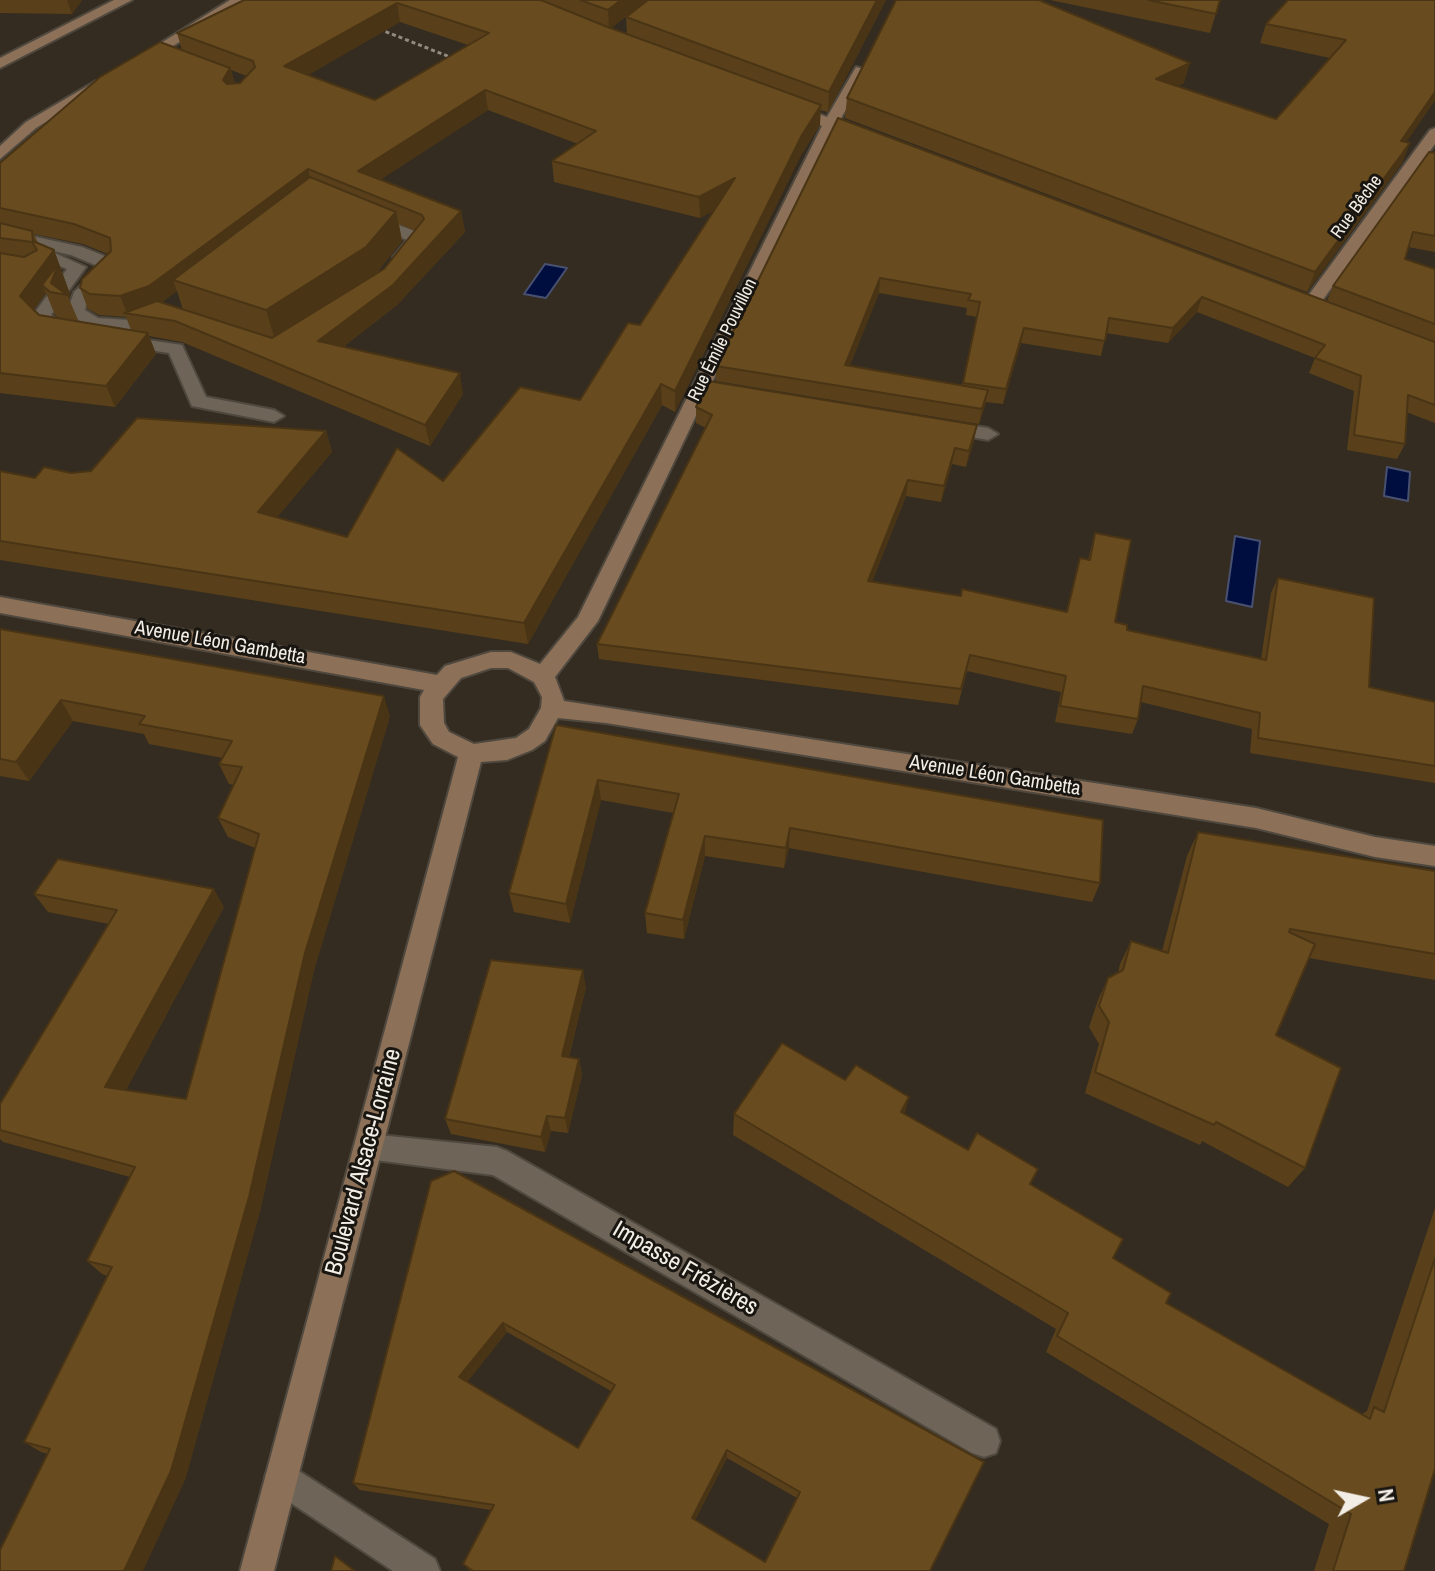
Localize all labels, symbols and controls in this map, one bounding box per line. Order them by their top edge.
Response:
street label: Rue Bêche [1327,171,1387,243]
street label: Rue Émile Pouvillon [684,275,762,405]
street label: Avenue Léon Gambetta [133,616,307,670]
street label: Avenue Léon Gambetta [908,751,1082,801]
street label: Boulevard Alsace-Lorraine [320,1046,408,1278]
street label: Impasse Frézières [607,1216,763,1322]
north arrow [1323,1459,1403,1539]
text: N [1371,1486,1403,1504]

